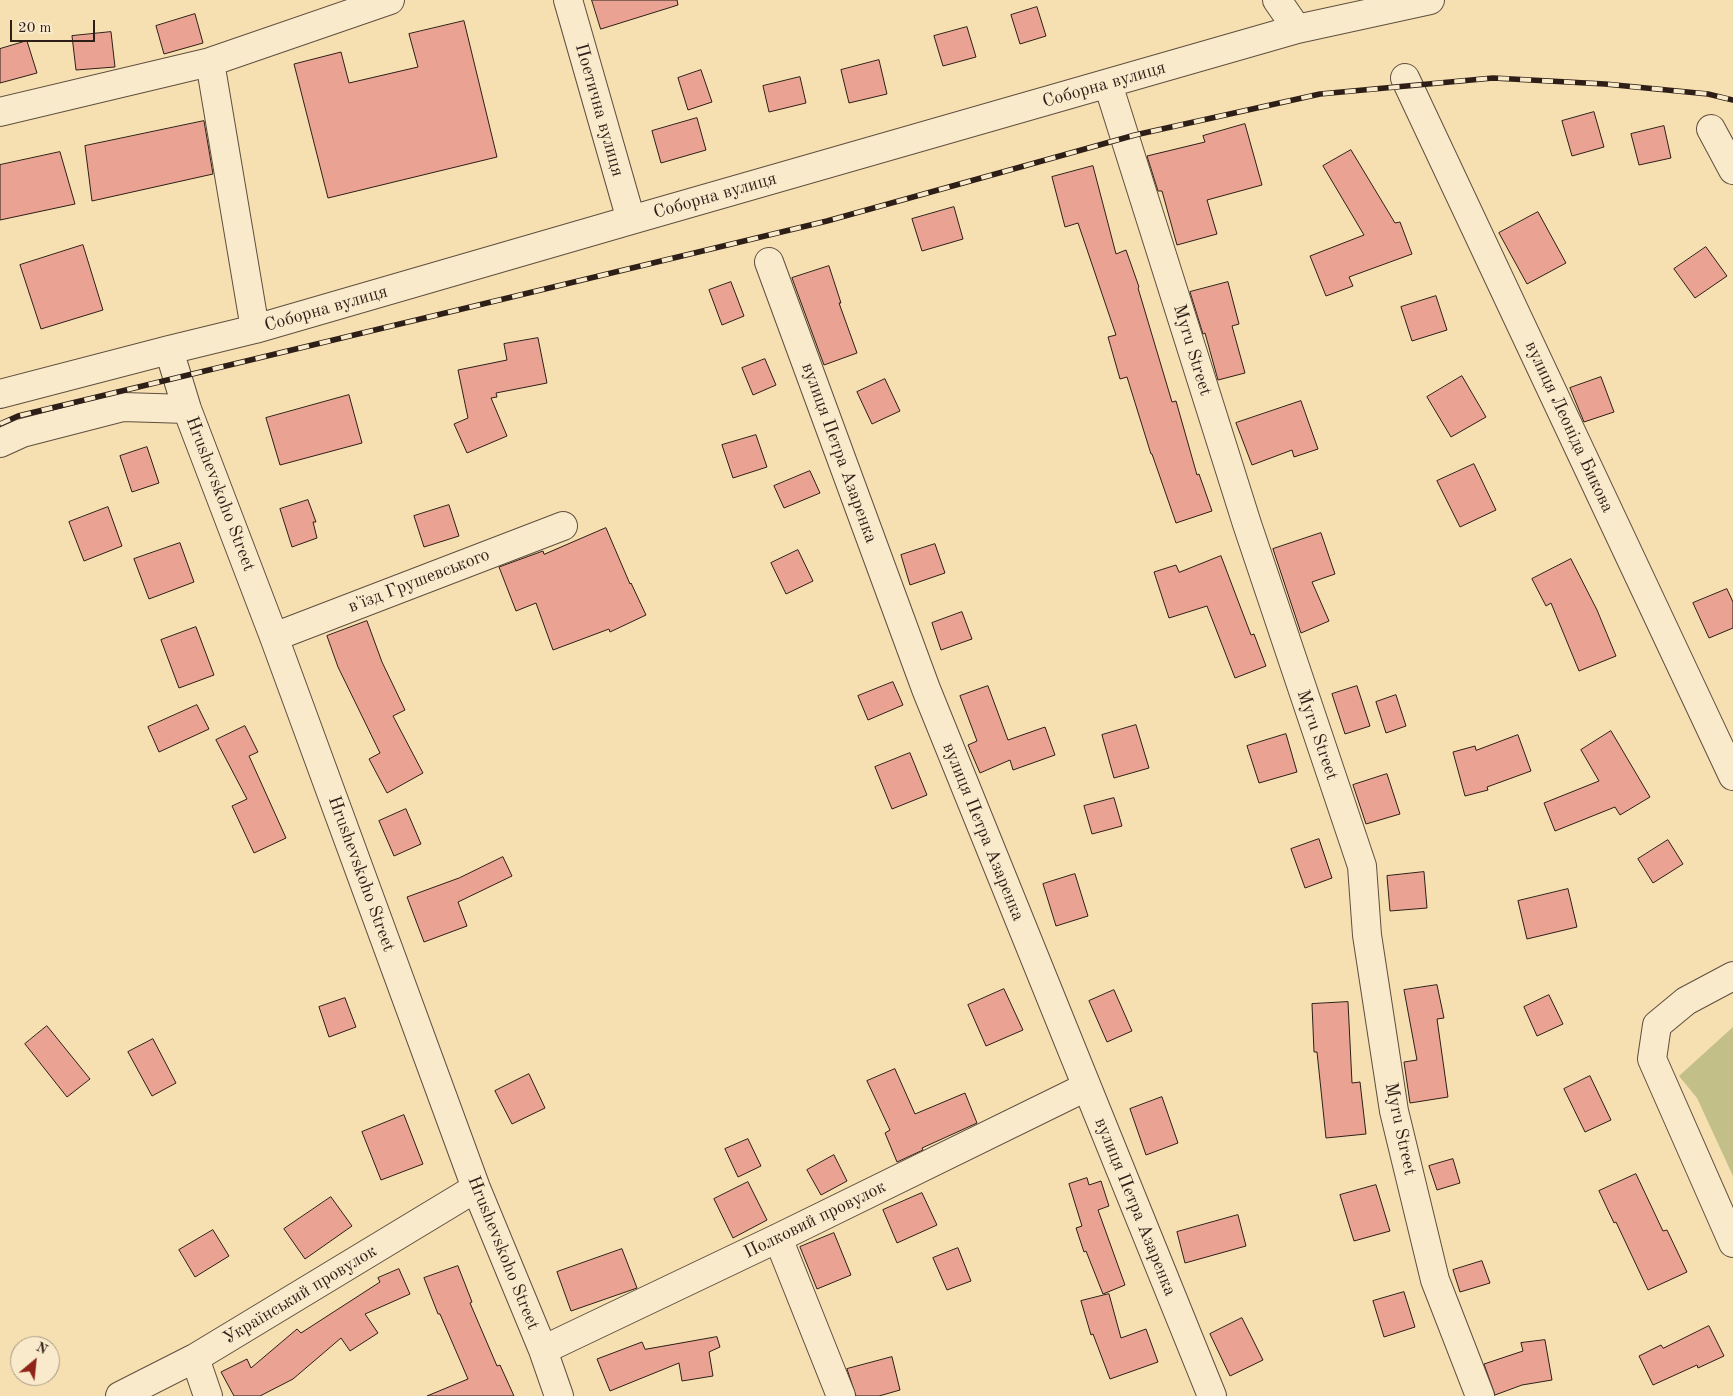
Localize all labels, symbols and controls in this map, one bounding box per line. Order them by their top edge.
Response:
scale bar [12,10,98,42]
text: 20 m [18,21,52,36]
street label: Поетична вулиця [570,41,628,179]
street label: Соборна вулиця [1040,57,1168,113]
street label: Соборна вулиця [651,168,779,224]
street label: Соборна вулиця [262,281,390,337]
street label: Myru Street [1168,302,1216,398]
street label: вулиця Леоніда Бикова [1520,338,1618,516]
street label: вулиця Петра Азаренка [796,360,882,546]
street label: Hrushevskoho Street [181,414,259,574]
street label: в'їзд Грушевського [345,544,493,618]
street label: Myru Street [1291,687,1343,783]
street label: вулиця Петра Азаренка [937,740,1029,924]
street label: Hrushevskoho Street [323,793,399,955]
street label: Myru Street [1380,1081,1420,1177]
street label: вулиця Петра Азаренка [1089,1115,1181,1299]
street label: Hrushevskoho Street [462,1173,544,1333]
street label: Полковий провулок [740,1176,890,1264]
street label: Український провулок [219,1241,381,1349]
north arrow [10,1336,60,1386]
text: N [34,1340,50,1357]

